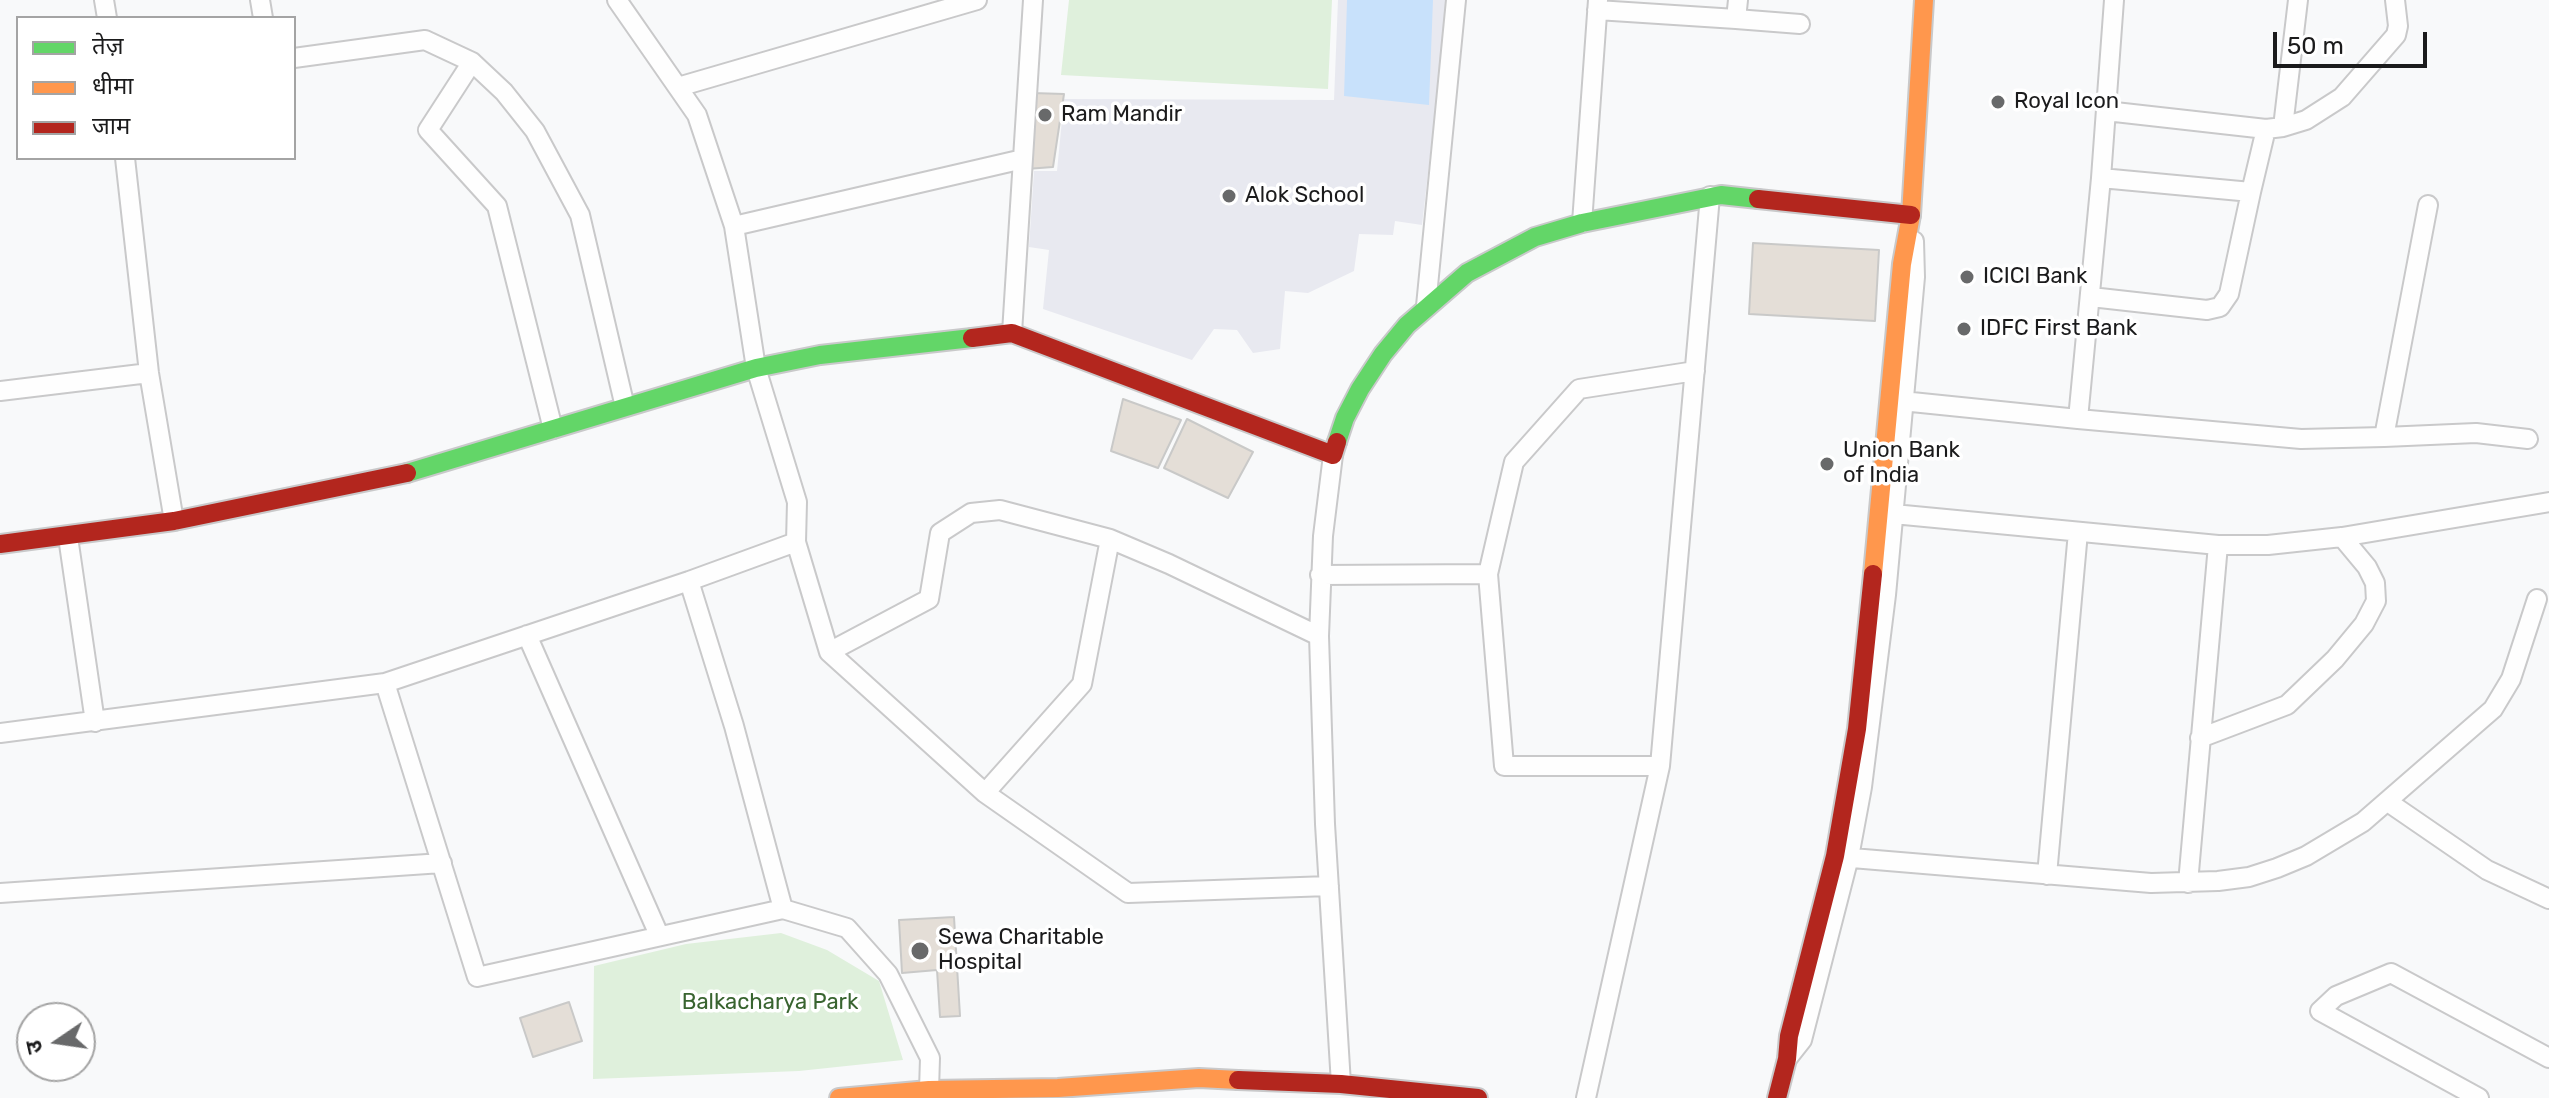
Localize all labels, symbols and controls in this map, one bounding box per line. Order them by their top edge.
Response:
legend [16,16,296,160]
scale bar [2277,16,2431,66]
text: तेज़ [92,32,124,60]
text: 50 m [2287,32,2344,60]
text: धीमा [92,72,134,100]
place label: Royal Icon [2014,89,2119,115]
marker: Royal Icon [1989,93,2007,111]
place label: Ram Mandir [1061,102,1182,128]
marker: Ram Mandir [1036,106,1054,124]
text: जाम [92,112,130,140]
place label: Alok School [1245,183,1364,209]
marker: Alok School [1220,187,1238,205]
place label: ICICI Bank [1983,264,2087,290]
marker: ICICI Bank [1958,268,1976,286]
place label: IDFC First Bank [1980,316,2137,342]
marker: IDFC First Bank [1955,320,1973,338]
place label: Union Bank of India [1843,438,1960,490]
marker: Union Bank of India [1818,455,1836,473]
place label: Sewa Charitable Hospital [938,925,1104,976]
marker: Sewa Charitable Hospital [909,940,931,962]
park label: Balkacharya Park [682,990,858,1016]
north arrow [16,1002,96,1082]
text: उ [19,1038,49,1056]

